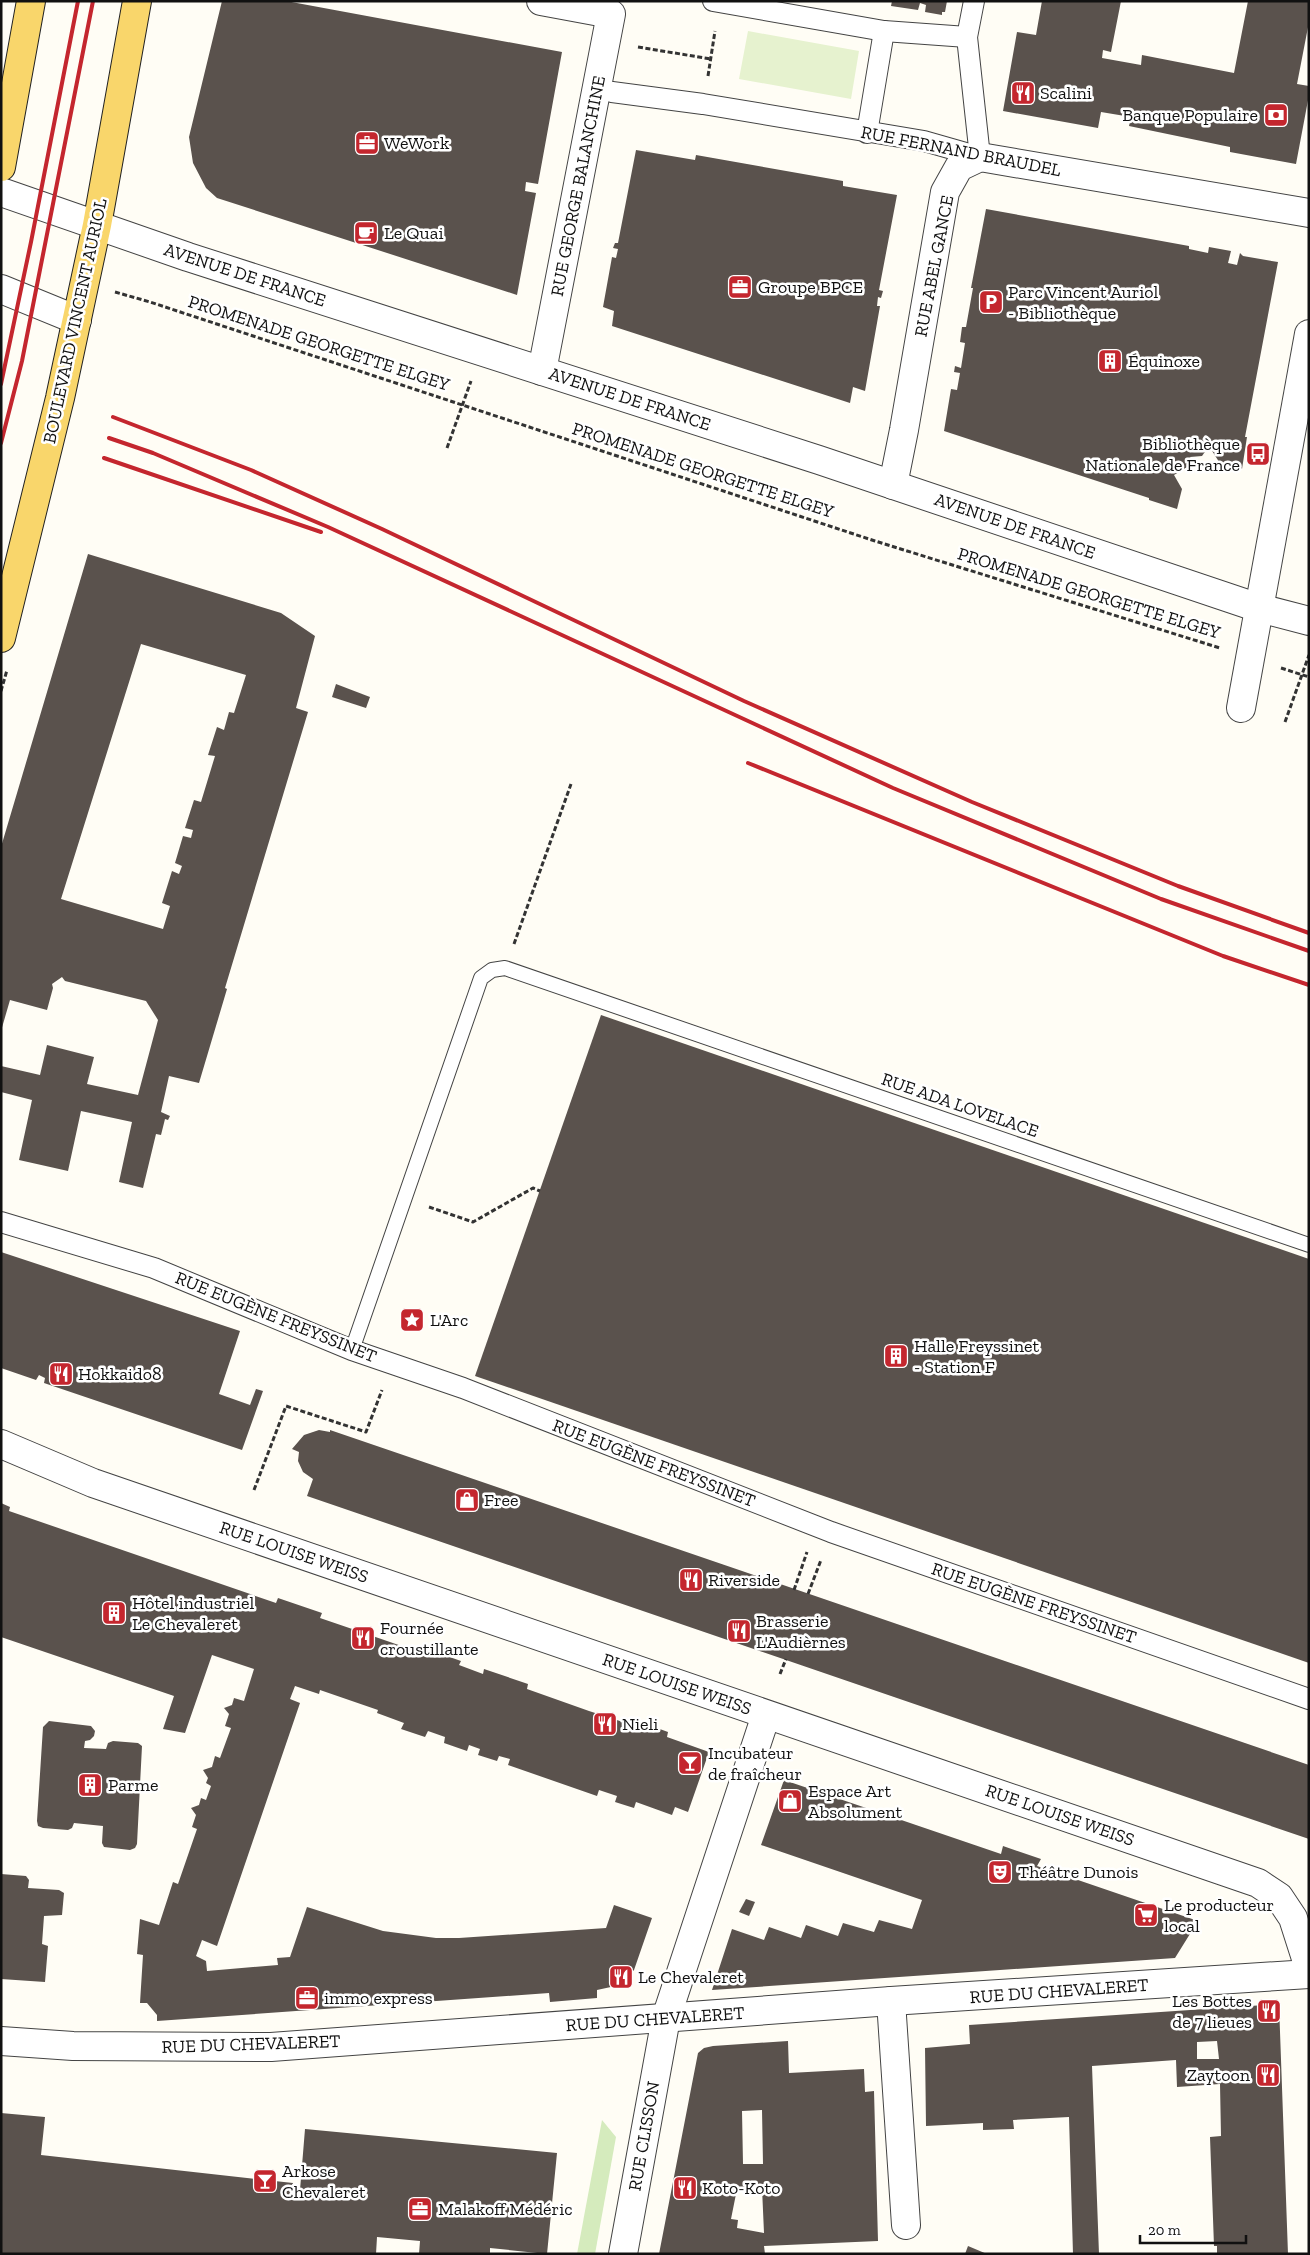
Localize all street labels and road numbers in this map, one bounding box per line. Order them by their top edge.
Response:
street label: RUE GEORGE BALANCHINE [546,74,610,298]
street label: RUE FERNAND BRAUDEL [859,121,1063,181]
street label: RUE ABEL GANCE [909,193,959,339]
street label: BOULEVARD VINCENT AURIOL [38,196,112,446]
street label: AVENUE DE FRANCE [161,238,329,312]
street label: PROMENADE GEORGETTE ELGEY [185,290,453,396]
street label: AVENUE DE FRANCE [546,362,714,436]
street label: PROMENADE GEORGETTE ELGEY [569,417,837,523]
street label: AVENUE DE FRANCE [932,488,1098,564]
street label: PROMENADE GEORGETTE ELGEY [955,542,1223,644]
street label: RUE ADA LOVELACE [878,1068,1042,1142]
street label: RUE EUGÈNE FREYSSINET [172,1266,380,1368]
street label: RUE EUGÈNE FREYSSINET [550,1414,758,1512]
street label: RUE LOUISE WEISS [217,1516,371,1588]
street label: RUE EUGÈNE FREYSSINET [929,1558,1139,1648]
street label: RUE LOUISE WEISS [600,1648,754,1720]
street label: RUE LOUISE WEISS [983,1779,1137,1851]
street label: RUE DU CHEVALERET [969,1974,1149,2008]
street label: RUE DU CHEVALERET [565,2002,745,2036]
street label: RUE DU CHEVALERET [161,2030,341,2058]
street label: RUE CLISSON [624,2079,664,2193]

